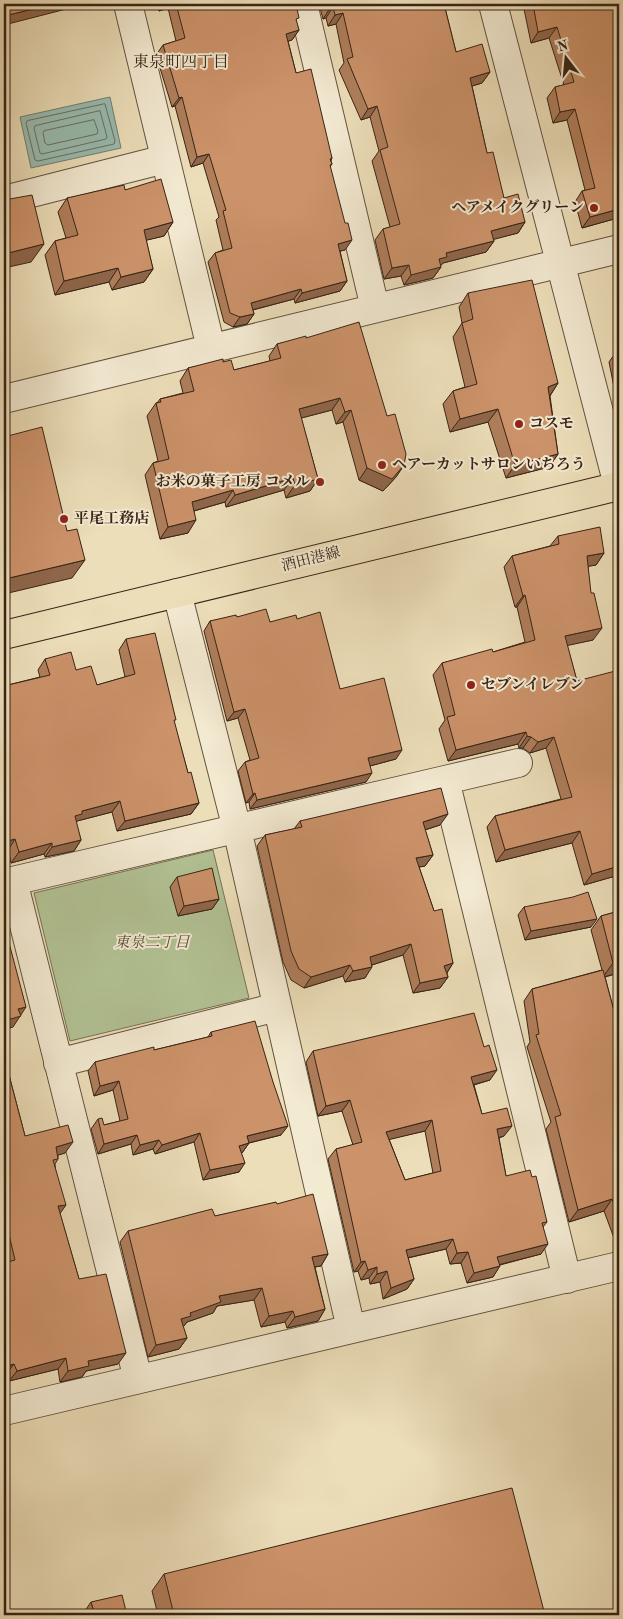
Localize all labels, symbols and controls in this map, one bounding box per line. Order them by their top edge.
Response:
north arrow [540,32,590,82]
text: N [556,38,570,55]
district label: 東泉町四丁目 [133,53,229,71]
place label: ヘアメイクグリーン [451,199,584,216]
marker: ヘアメイクグリーン [588,202,600,214]
place label: コスモ [529,417,574,432]
marker: コスモ [513,418,525,430]
place label: ヘアーカットサロンいちろう [392,456,586,473]
marker: ヘアーカットサロンいちろう [376,459,388,471]
place label: お米の菓子工房 コメル [156,473,310,490]
marker: お米の菓子工房 コメル [314,476,326,488]
place label: 平尾工務店 [74,510,149,527]
marker: 平尾工務店 [58,513,70,525]
street label: 酒田港線 [280,544,342,575]
place label: セブンイレブン [481,676,584,693]
marker: セブンイレブン [465,679,477,691]
park label: 東泉二丁目 [114,934,190,951]

